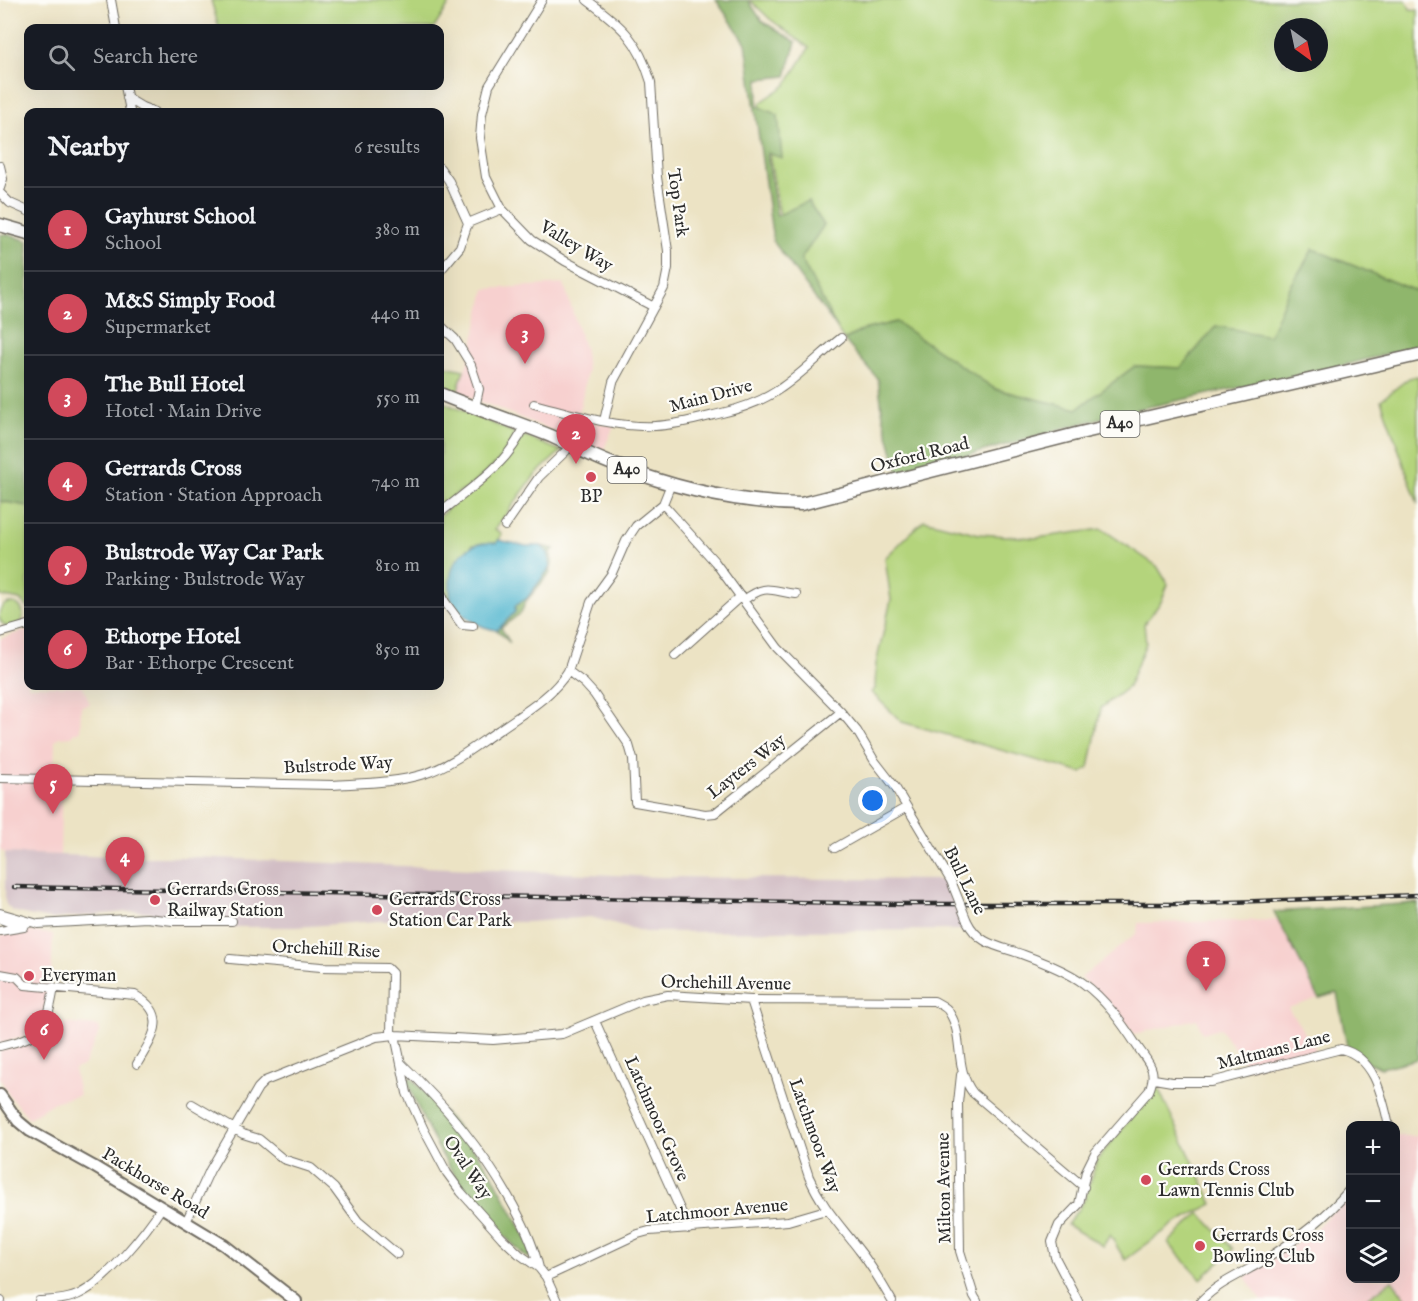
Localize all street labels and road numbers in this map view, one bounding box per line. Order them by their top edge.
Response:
street label: Top Park [661,167,693,239]
street label: Valley Way [534,216,617,278]
street label: Main Drive [667,375,755,419]
road number: A40 [1100,411,1140,437]
street label: Oxford Road [868,433,972,479]
road number: A40 [608,457,646,483]
street label: Layters Way [703,729,791,805]
street label: Bulstrode Way [283,752,393,780]
street label: Bull Lane [938,843,990,919]
street label: Orchehill Rise [271,936,381,964]
street label: Orchehill Avenue [661,971,791,997]
street label: Maltmans Lane [1215,1026,1333,1076]
street label: Latchmoor Grove [618,1053,694,1185]
street label: Latchmoor Way [783,1076,845,1197]
street label: Oval Way [437,1132,497,1204]
street label: Milton Avenue [933,1132,957,1244]
street label: Packhorse Road [97,1143,213,1225]
street label: Latchmoor Avenue [645,1194,789,1230]

